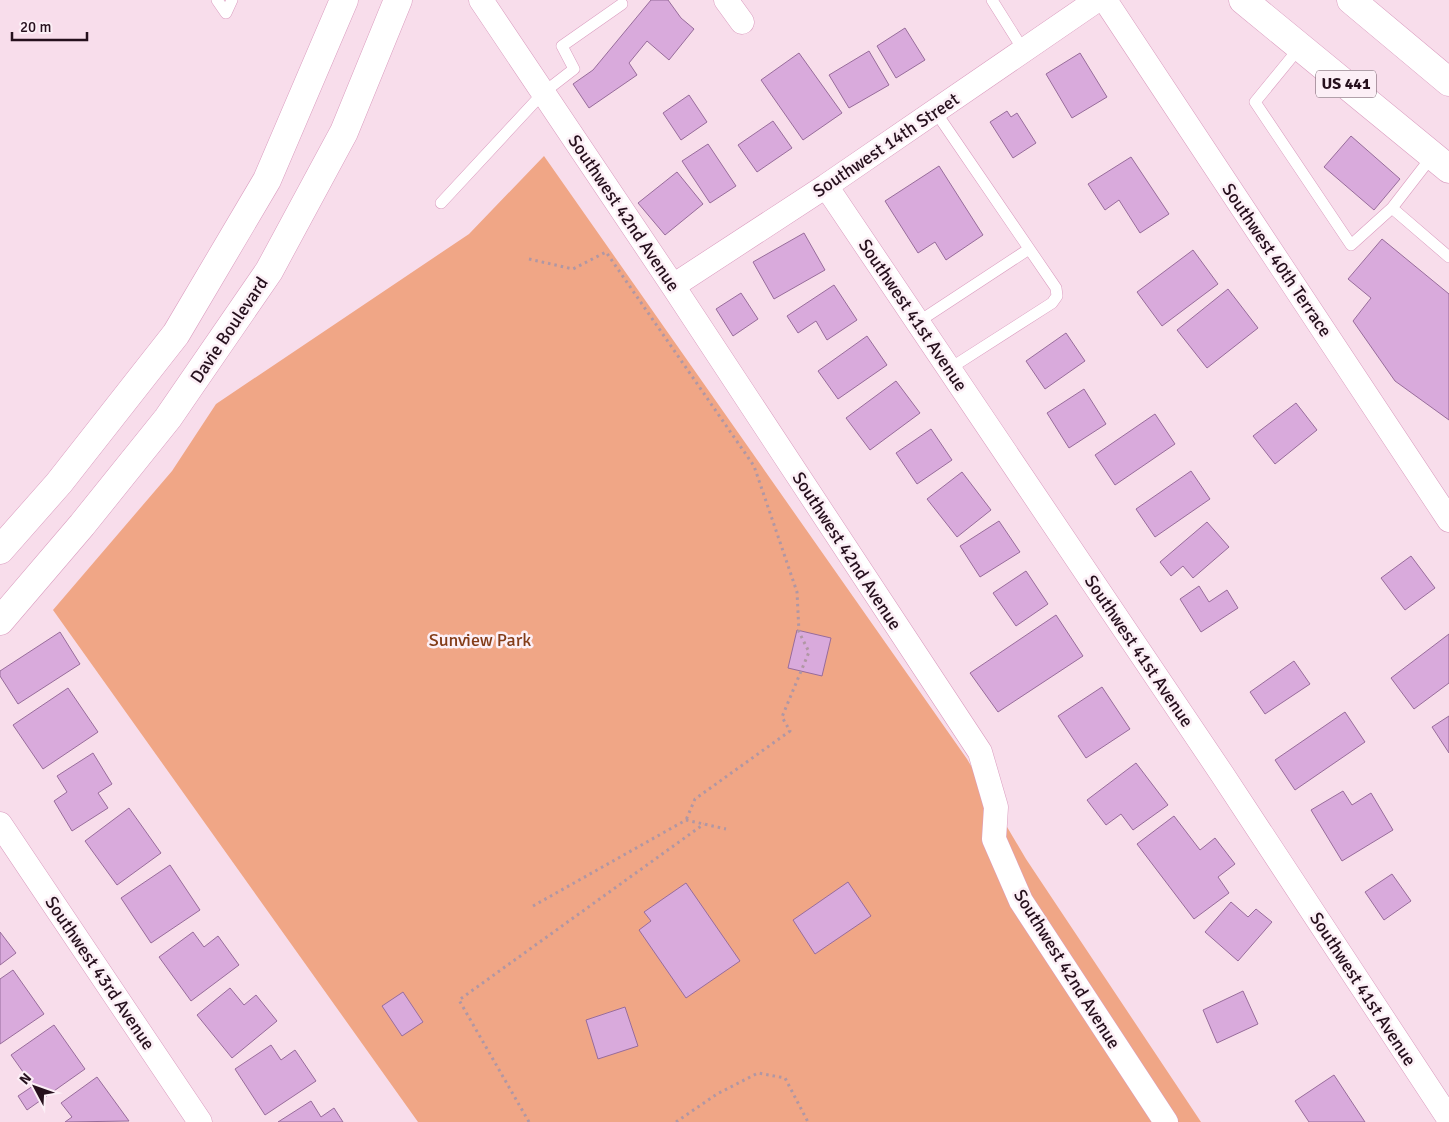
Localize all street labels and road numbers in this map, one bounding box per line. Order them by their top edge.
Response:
road number: US 441 [1316,70,1376,98]
street label: Southwest 14th Street [809,88,963,202]
street label: Southwest 42nd Avenue [563,131,685,295]
street label: Southwest 40th Terrace [1217,179,1337,341]
street label: Southwest 41st Avenue [854,235,972,395]
street label: Davie Boulevard [185,273,273,387]
street label: Southwest 42nd Avenue [788,468,906,634]
street label: Southwest 41st Avenue [1080,571,1198,731]
street label: Southwest 42nd Avenue [1009,885,1125,1053]
street label: Southwest 43rd Avenue [40,892,160,1054]
street label: Southwest 41st Avenue [1305,908,1421,1070]

